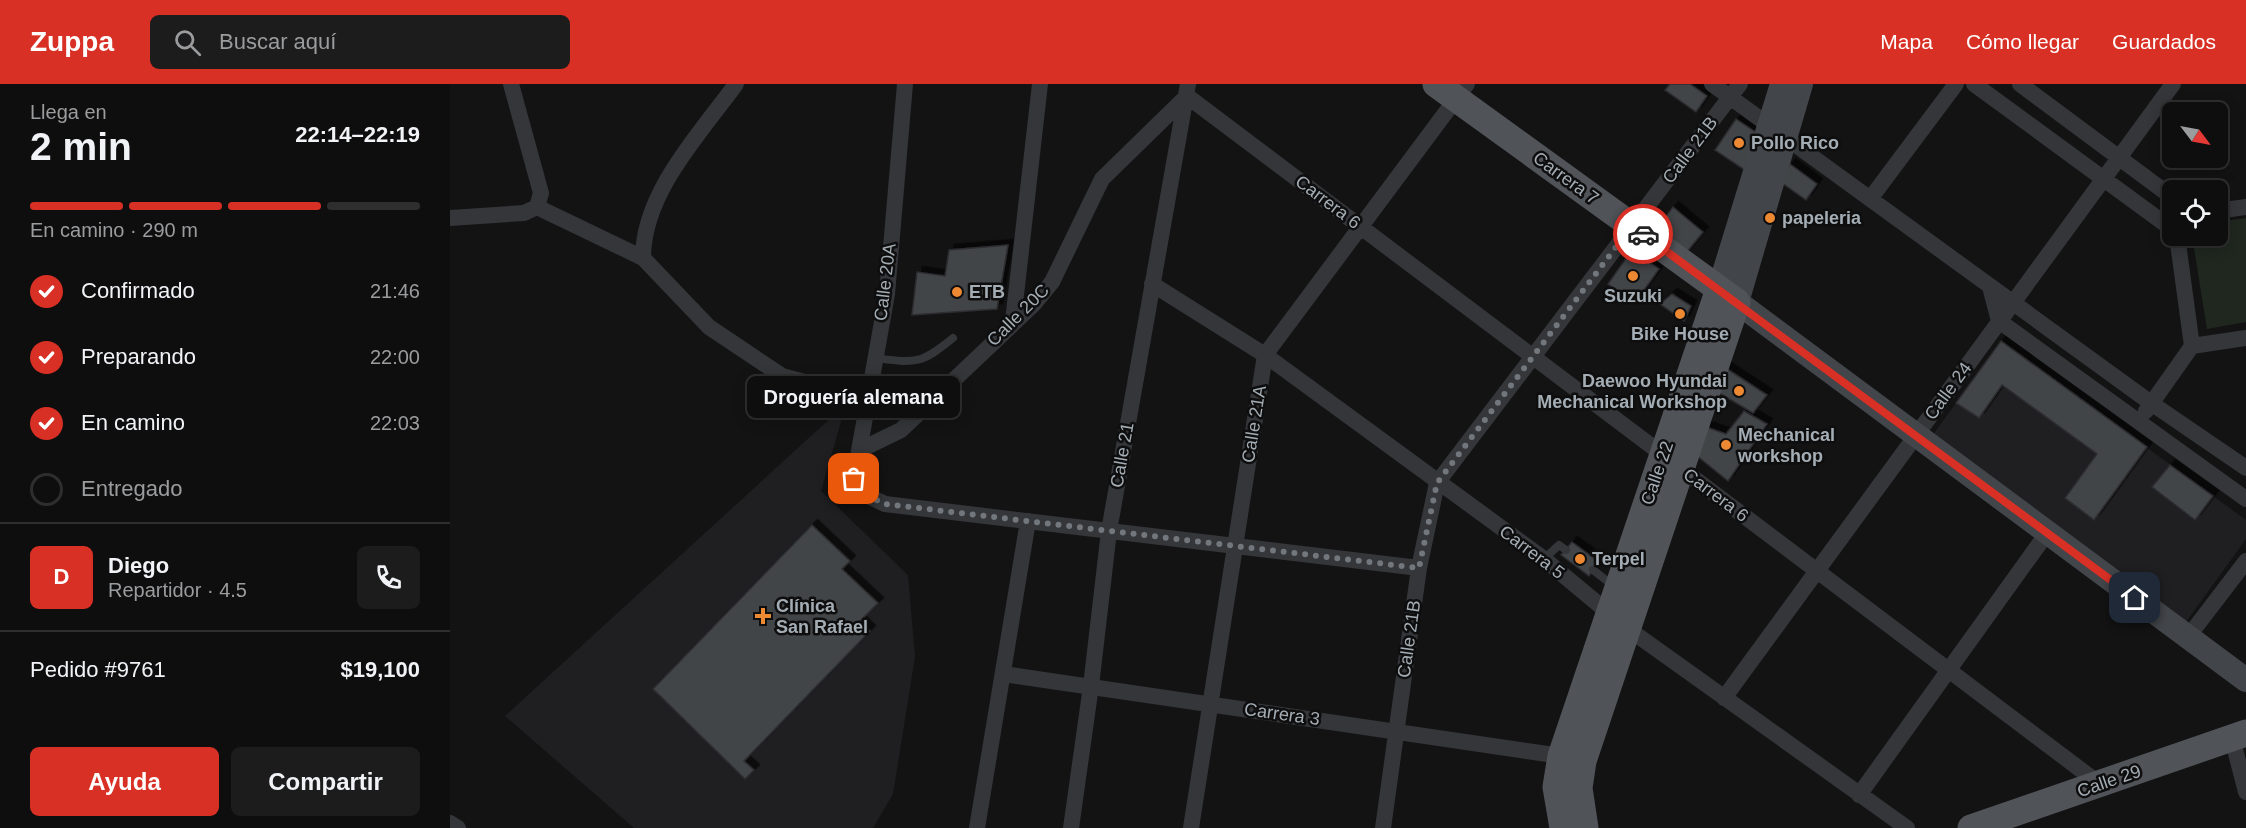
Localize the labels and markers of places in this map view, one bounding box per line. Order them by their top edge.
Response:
place label: Pollo Rico [1751,133,1839,153]
marker: Pollo Rico [1732,136,1746,150]
place label: papeleria [1782,208,1862,228]
marker: papeleria [1763,211,1777,225]
marker: Suzuki [1626,269,1640,283]
place label: ETB [969,282,1005,302]
marker: ETB [950,285,964,299]
place label: Suzuki [1604,286,1662,306]
marker: Bike House [1673,307,1687,321]
place label: Bike House [1631,324,1729,344]
place label: Daewoo Hyundai Mechanical Workshop [1537,371,1727,412]
callout: Droguería alemana [748,377,960,419]
marker: Daewoo Hyundai Mechanical Workshop [1732,384,1746,398]
place label: Mechanical workshop [1737,425,1835,466]
marker: Mechanical workshop [1719,438,1733,452]
pin [828,453,879,504]
place label: Terpel [1592,549,1645,569]
marker: Terpel [1573,552,1587,566]
pin [2109,572,2160,623]
place label: Clínica San Rafael [776,596,868,637]
marker: Clínica San Rafael [754,607,772,625]

